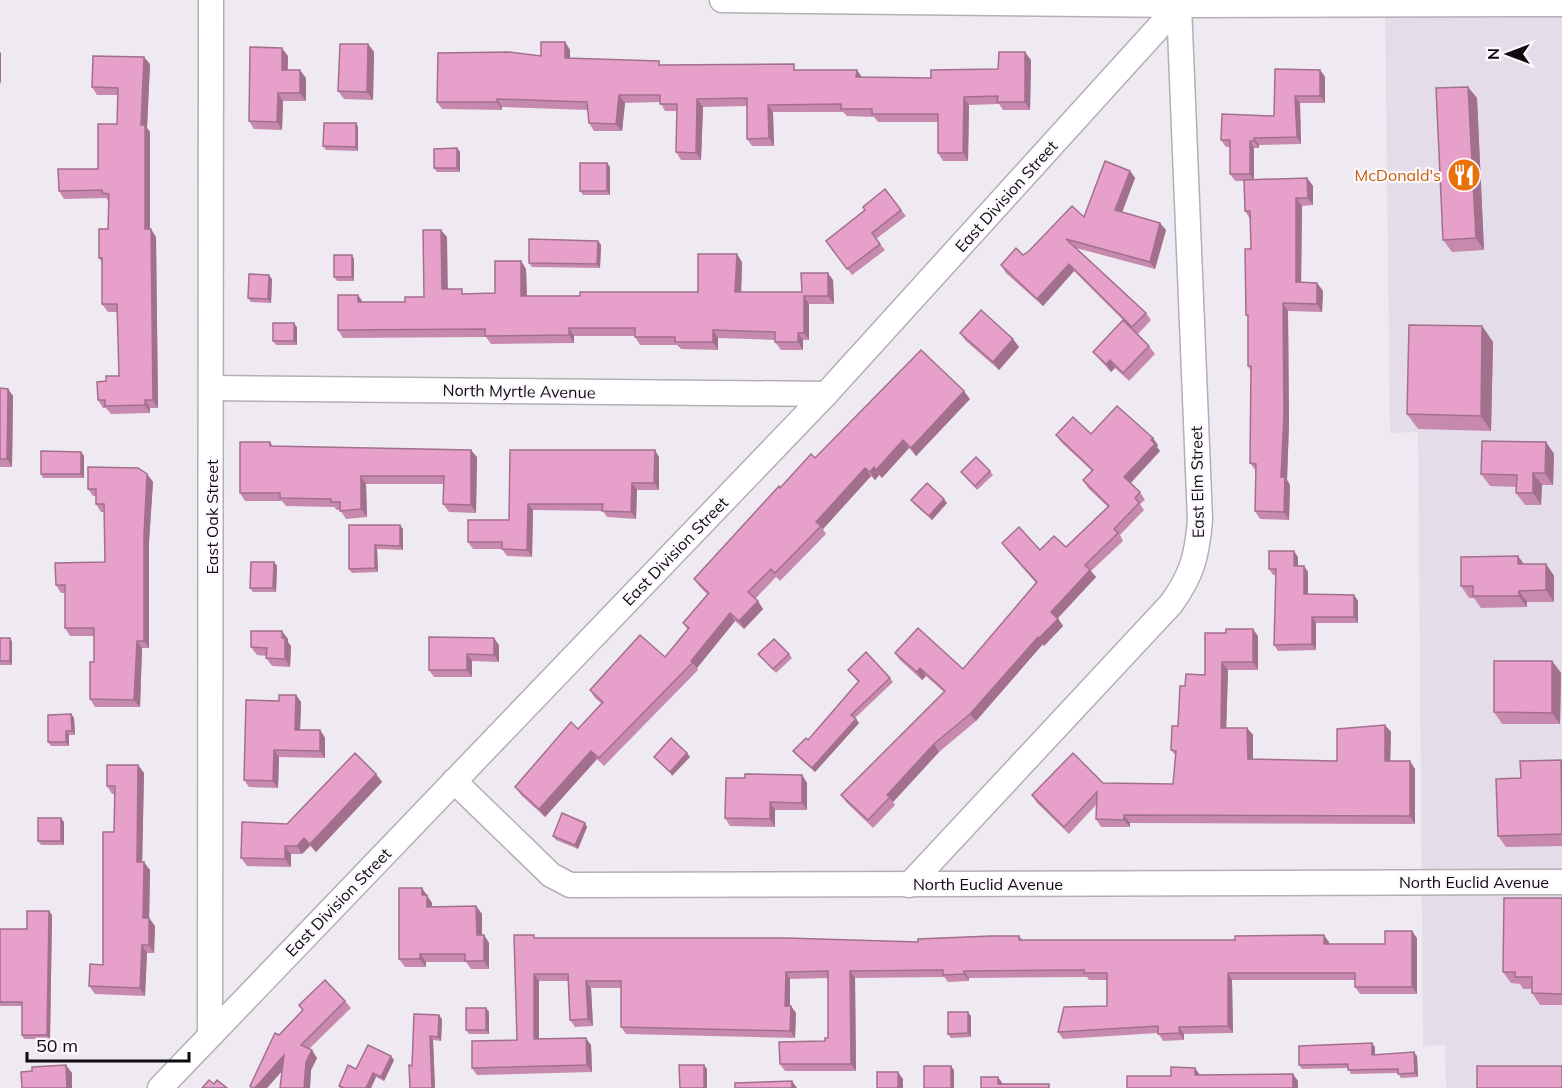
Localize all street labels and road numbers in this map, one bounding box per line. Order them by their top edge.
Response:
street label: East Division Street [951,136,1062,256]
street label: North Myrtle Avenue [442,380,596,402]
street label: East Elm Street [1186,425,1208,538]
street label: East Oak Street [202,459,222,575]
street label: East Division Street [618,492,732,609]
street label: East Division Street [281,843,395,960]
street label: North Euclid Avenue [1399,872,1549,892]
street label: North Euclid Avenue [913,874,1063,894]

